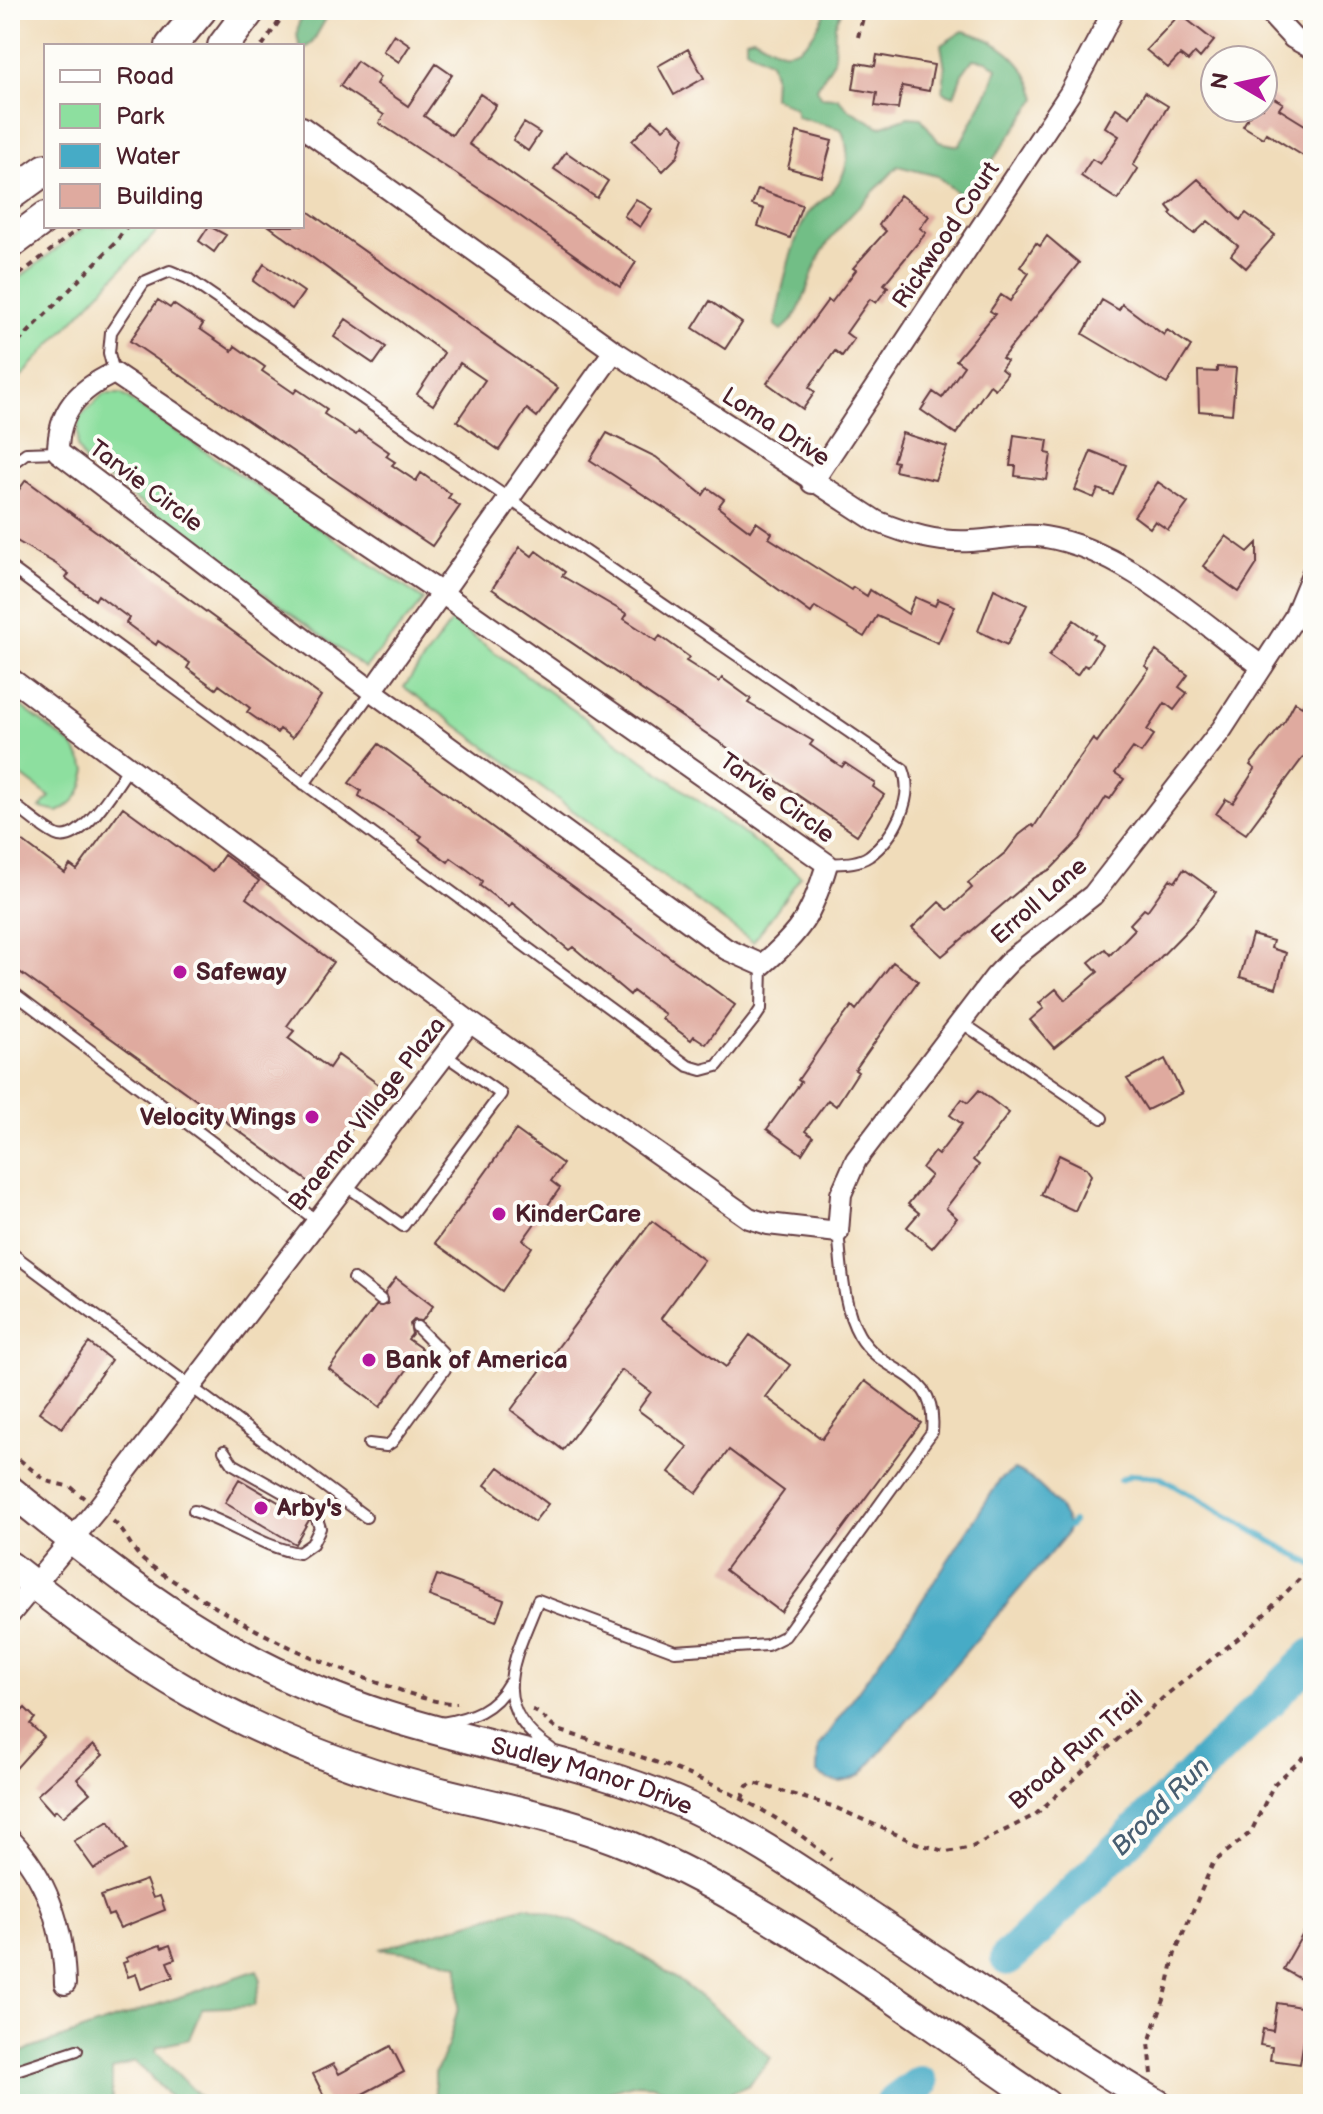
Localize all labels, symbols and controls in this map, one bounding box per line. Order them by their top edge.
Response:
legend [44,44,304,228]
north arrow [1199,44,1279,124]
text: Road [116,62,174,91]
text: N [1206,71,1235,91]
text: Park [116,102,164,131]
text: Water [116,142,180,171]
street label: Rickwood Court [886,156,1006,314]
text: Building [116,182,203,211]
street label: Loma Drive [716,381,836,473]
street label: Tarvie Circle [83,434,209,538]
street label: Tarvie Circle [714,747,840,849]
street label: Erroll Lane [985,851,1093,951]
place label: Safeway [196,958,287,987]
marker: Safeway [171,963,189,981]
street label: Braemar Village Plaza [282,1011,452,1217]
place label: Velocity Wings [140,1103,296,1132]
marker: Velocity Wings [303,1108,321,1126]
place label: KinderCare [515,1200,641,1229]
marker: KinderCare [490,1205,508,1223]
place label: Bank of America [385,1346,568,1375]
marker: Bank of America [360,1351,378,1369]
place label: Arby's [276,1494,342,1523]
marker: Arby's [252,1499,270,1517]
street label: Broad Run Trail [1003,1684,1149,1816]
street label: Sudley Manor Drive [488,1731,697,1821]
water label: Broad Run [1105,1751,1217,1863]

